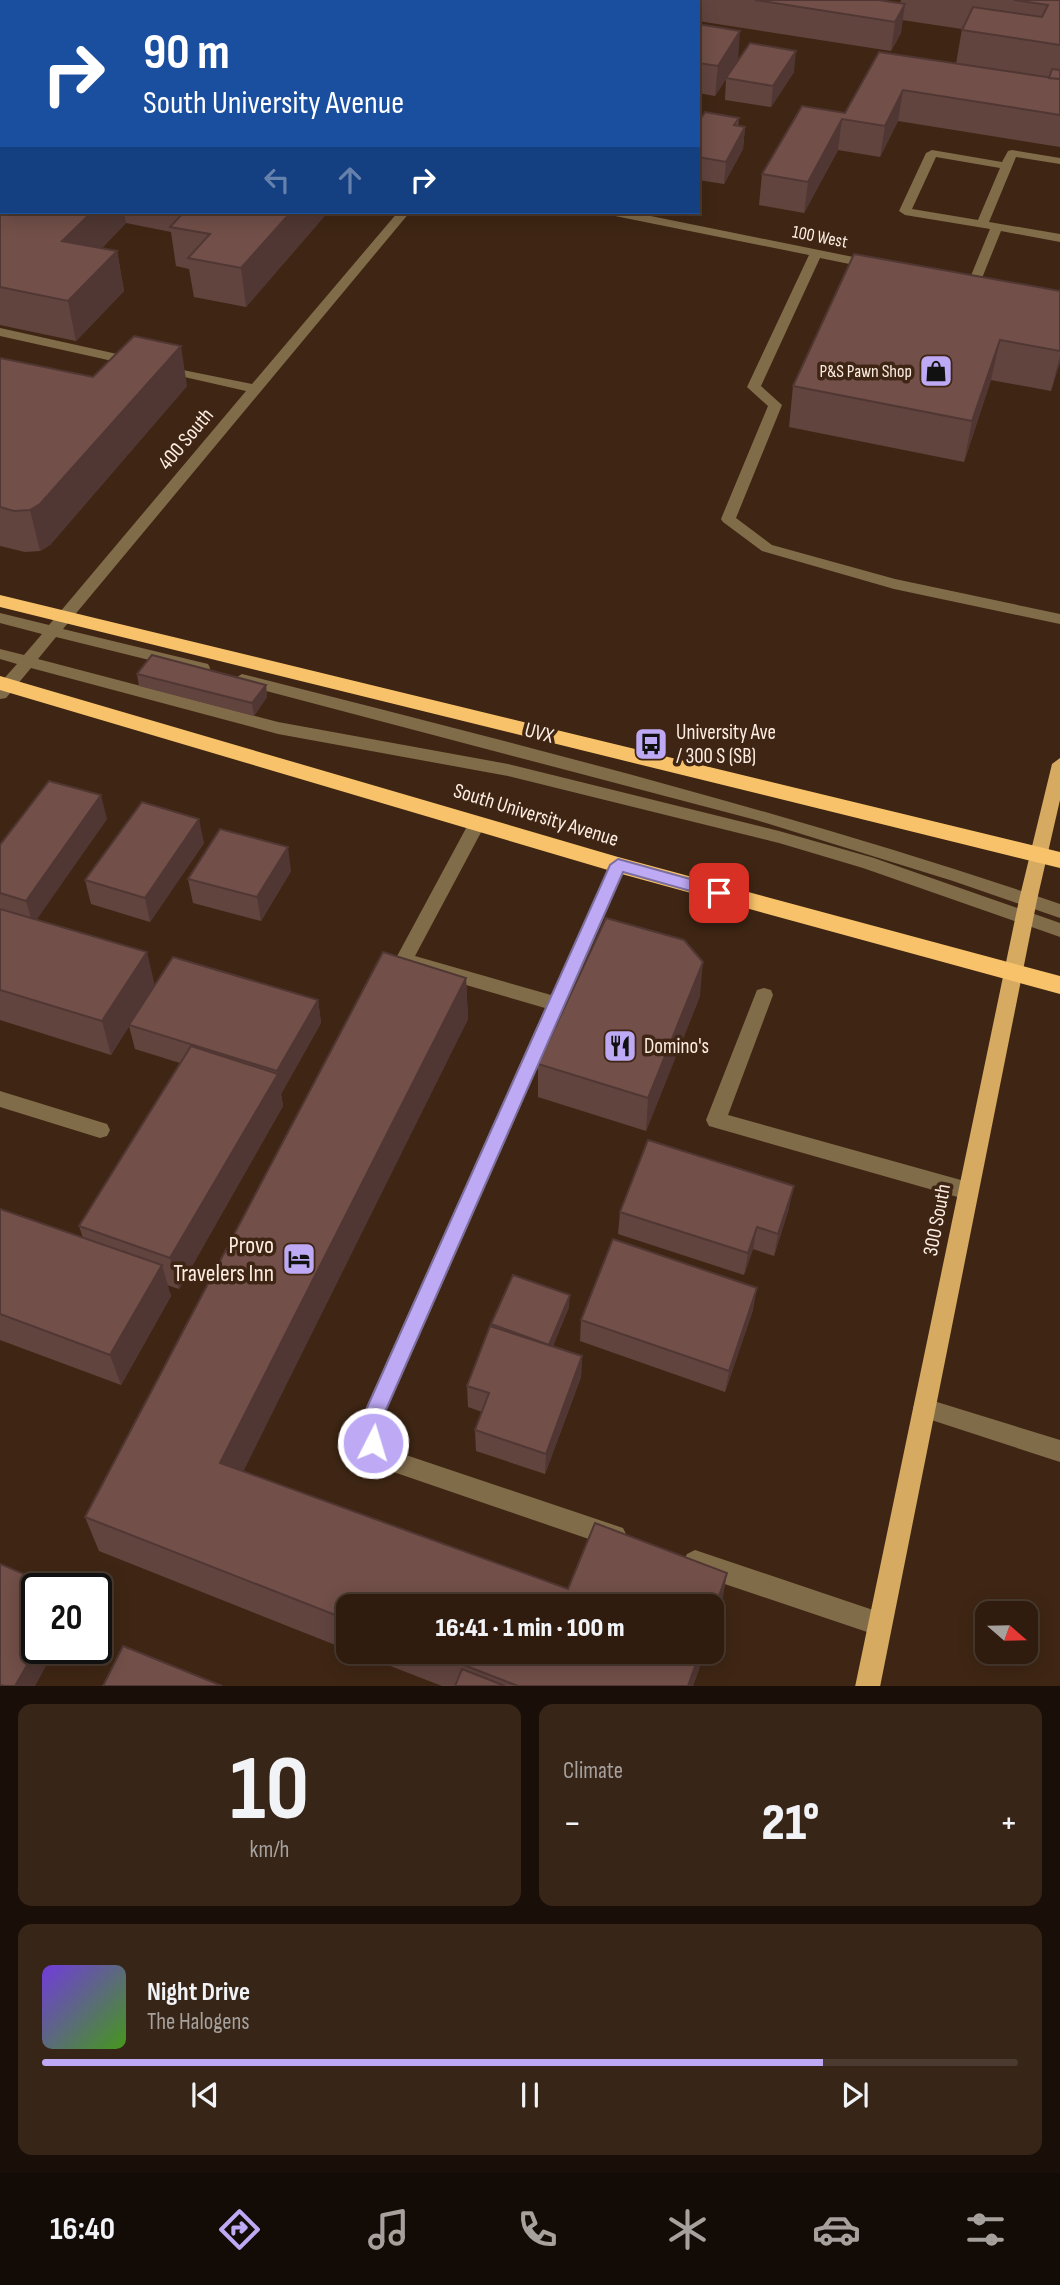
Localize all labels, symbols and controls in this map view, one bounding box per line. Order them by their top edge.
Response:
text: 90 m [143,24,230,83]
icon: right [28,28,119,119]
text: South University Avenue [143,84,404,123]
icon: left [258,161,296,199]
icon: ahead [331,161,369,199]
icon: right [404,161,442,199]
street label: 100 West [791,221,850,253]
shop icon: P&S Pawn Shop [917,352,955,390]
place label: P&S Pawn Shop [820,361,912,382]
street label: 400 South [153,403,219,475]
street label: UVX [522,717,556,749]
place label: University Ave / 300 S (SB) [676,720,776,769]
bus stop icon: University Ave / 300 S (SB) [632,725,670,763]
street label: South University Avenue [450,778,622,852]
pin [689,863,749,923]
icon: arrive [700,874,738,912]
restaurant icon: Domino's [601,1027,639,1065]
place label: Domino's [644,1034,709,1059]
street label: 300 South [918,1182,956,1258]
place label: Provo Travelers Inn [173,1231,274,1288]
hotel icon: Provo Travelers Inn [280,1240,318,1278]
position arrow [336,1406,410,1480]
speed limit sign: 20 [21,1573,112,1664]
north arrow [975,1601,1038,1664]
map controls [975,1601,1038,1664]
text: 16:41 · 1 min · 100 m [435,1613,625,1644]
text: 10 [230,1736,309,1845]
text: Climate [563,1757,623,1785]
text: 21° [762,1792,820,1855]
text: − [563,1801,582,1846]
text: + [999,1801,1018,1846]
text: km/h [250,1836,289,1864]
text: Night Drive [147,1977,250,2008]
text: The Halogens [147,2008,250,2036]
icon: previous [186,2076,224,2114]
icon: pause [511,2076,549,2114]
icon: next [836,2076,874,2114]
icon: directions [215,2205,264,2254]
icon: music [364,2205,413,2254]
icon: phone [513,2205,562,2254]
icon: climate [663,2205,712,2254]
icon: car [812,2205,861,2254]
icon: filters [961,2205,1010,2254]
text: 16:40 [50,2210,115,2249]

